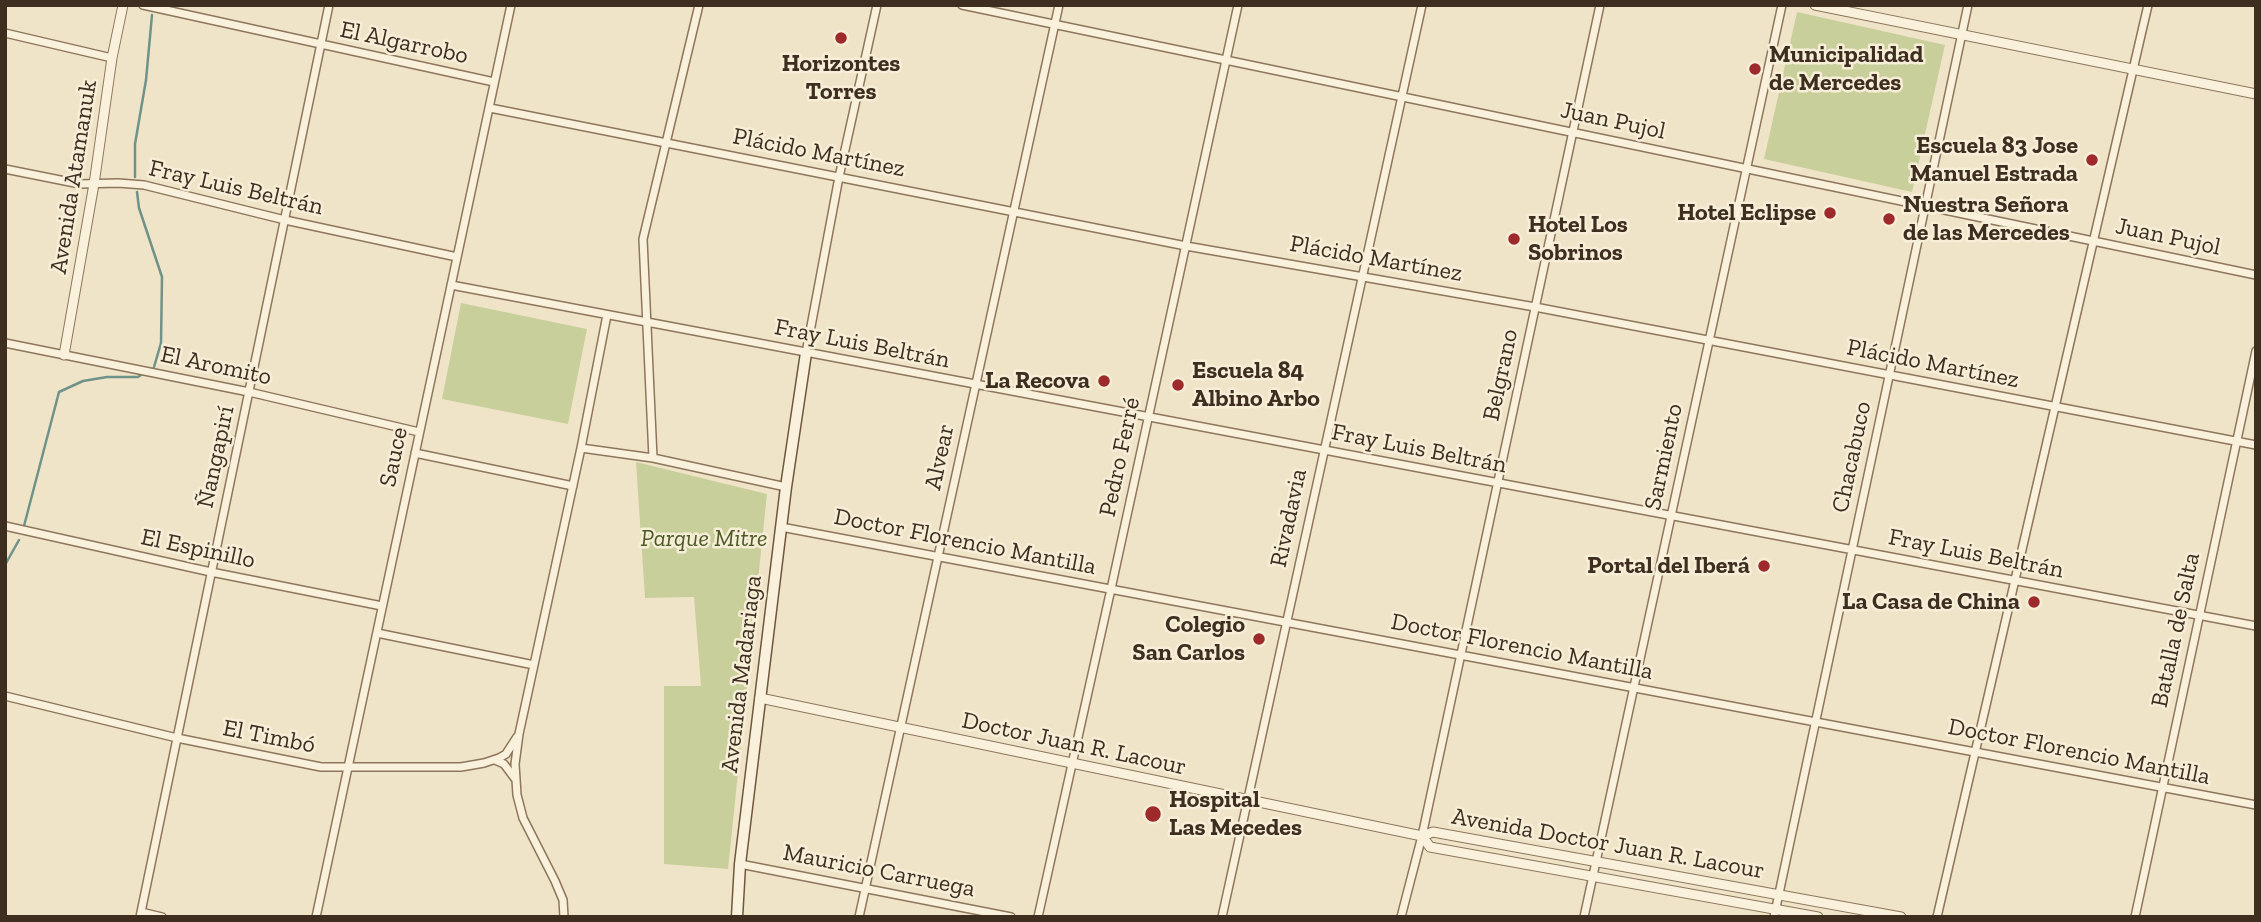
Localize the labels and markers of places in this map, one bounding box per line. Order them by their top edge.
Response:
marker: Horizontes Torres [833,30,849,46]
place label: Municipalidad de Mercedes [1769,41,1923,97]
place label: Horizontes Torres [782,50,900,106]
marker: Municipalidad de Mercedes [1747,61,1763,77]
place label: Escuela 83 Jose Manuel Estrada [1910,132,2078,188]
marker: Escuela 83 Jose Manuel Estrada [2084,152,2100,168]
place label: Nuestra Señora de las Mercedes [1903,191,2070,247]
place label: Hotel Eclipse [1677,199,1816,227]
marker: Hotel Eclipse [1822,205,1838,221]
place label: Hotel Los Sobrinos [1528,211,1628,267]
marker: Nuestra Señora de las Mercedes [1881,211,1897,227]
marker: Hotel Los Sobrinos [1506,231,1522,247]
place label: Escuela 84 Albino Arbo [1192,357,1320,413]
place label: La Recova [985,367,1090,395]
marker: La Recova [1096,373,1112,389]
marker: Escuela 84 Albino Arbo [1170,377,1186,393]
place label: Portal del Iberá [1587,552,1750,580]
marker: Portal del Iberá [1756,558,1772,574]
place label: La Casa de China [1842,588,2020,616]
marker: La Casa de China [2026,594,2042,610]
place label: Colegio San Carlos [1132,611,1245,667]
marker: Colegio San Carlos [1251,631,1267,647]
place label: Hospital Las Mecedes [1169,786,1302,842]
marker: Hospital Las Mecedes [1143,804,1163,824]

